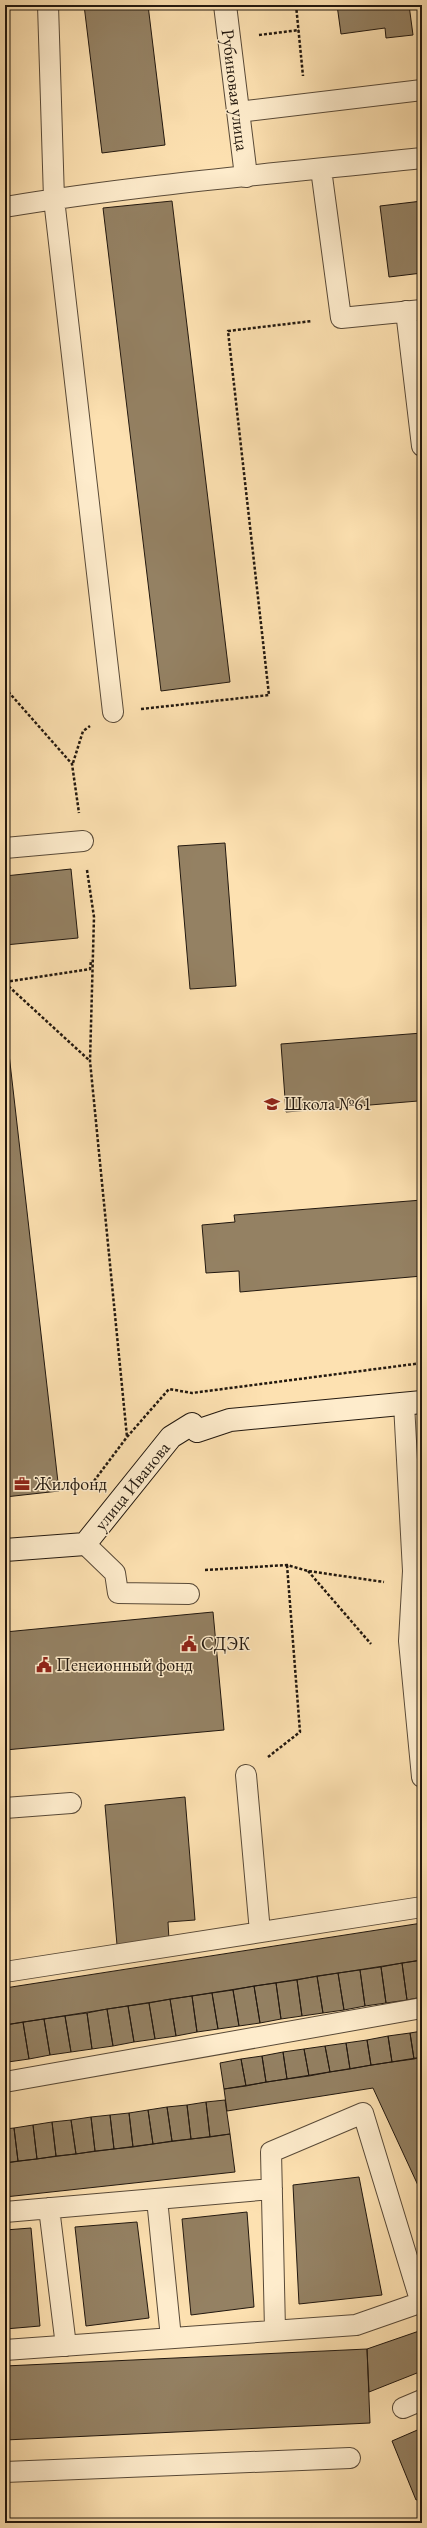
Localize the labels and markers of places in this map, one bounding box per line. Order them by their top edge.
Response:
place label: Школа №61 [284,1092,372,1115]
school or university icon: Школа №61 [263,1095,281,1113]
place label: Жилфонд [33,1472,107,1495]
office icon: Жилфонд [13,1475,31,1493]
place label: СДЭК [201,1632,250,1655]
public building icon: СДЭК [180,1635,198,1653]
place label: Пенсионный фонд [56,1653,193,1676]
public building icon: Пенсионный фонд [35,1656,53,1674]

